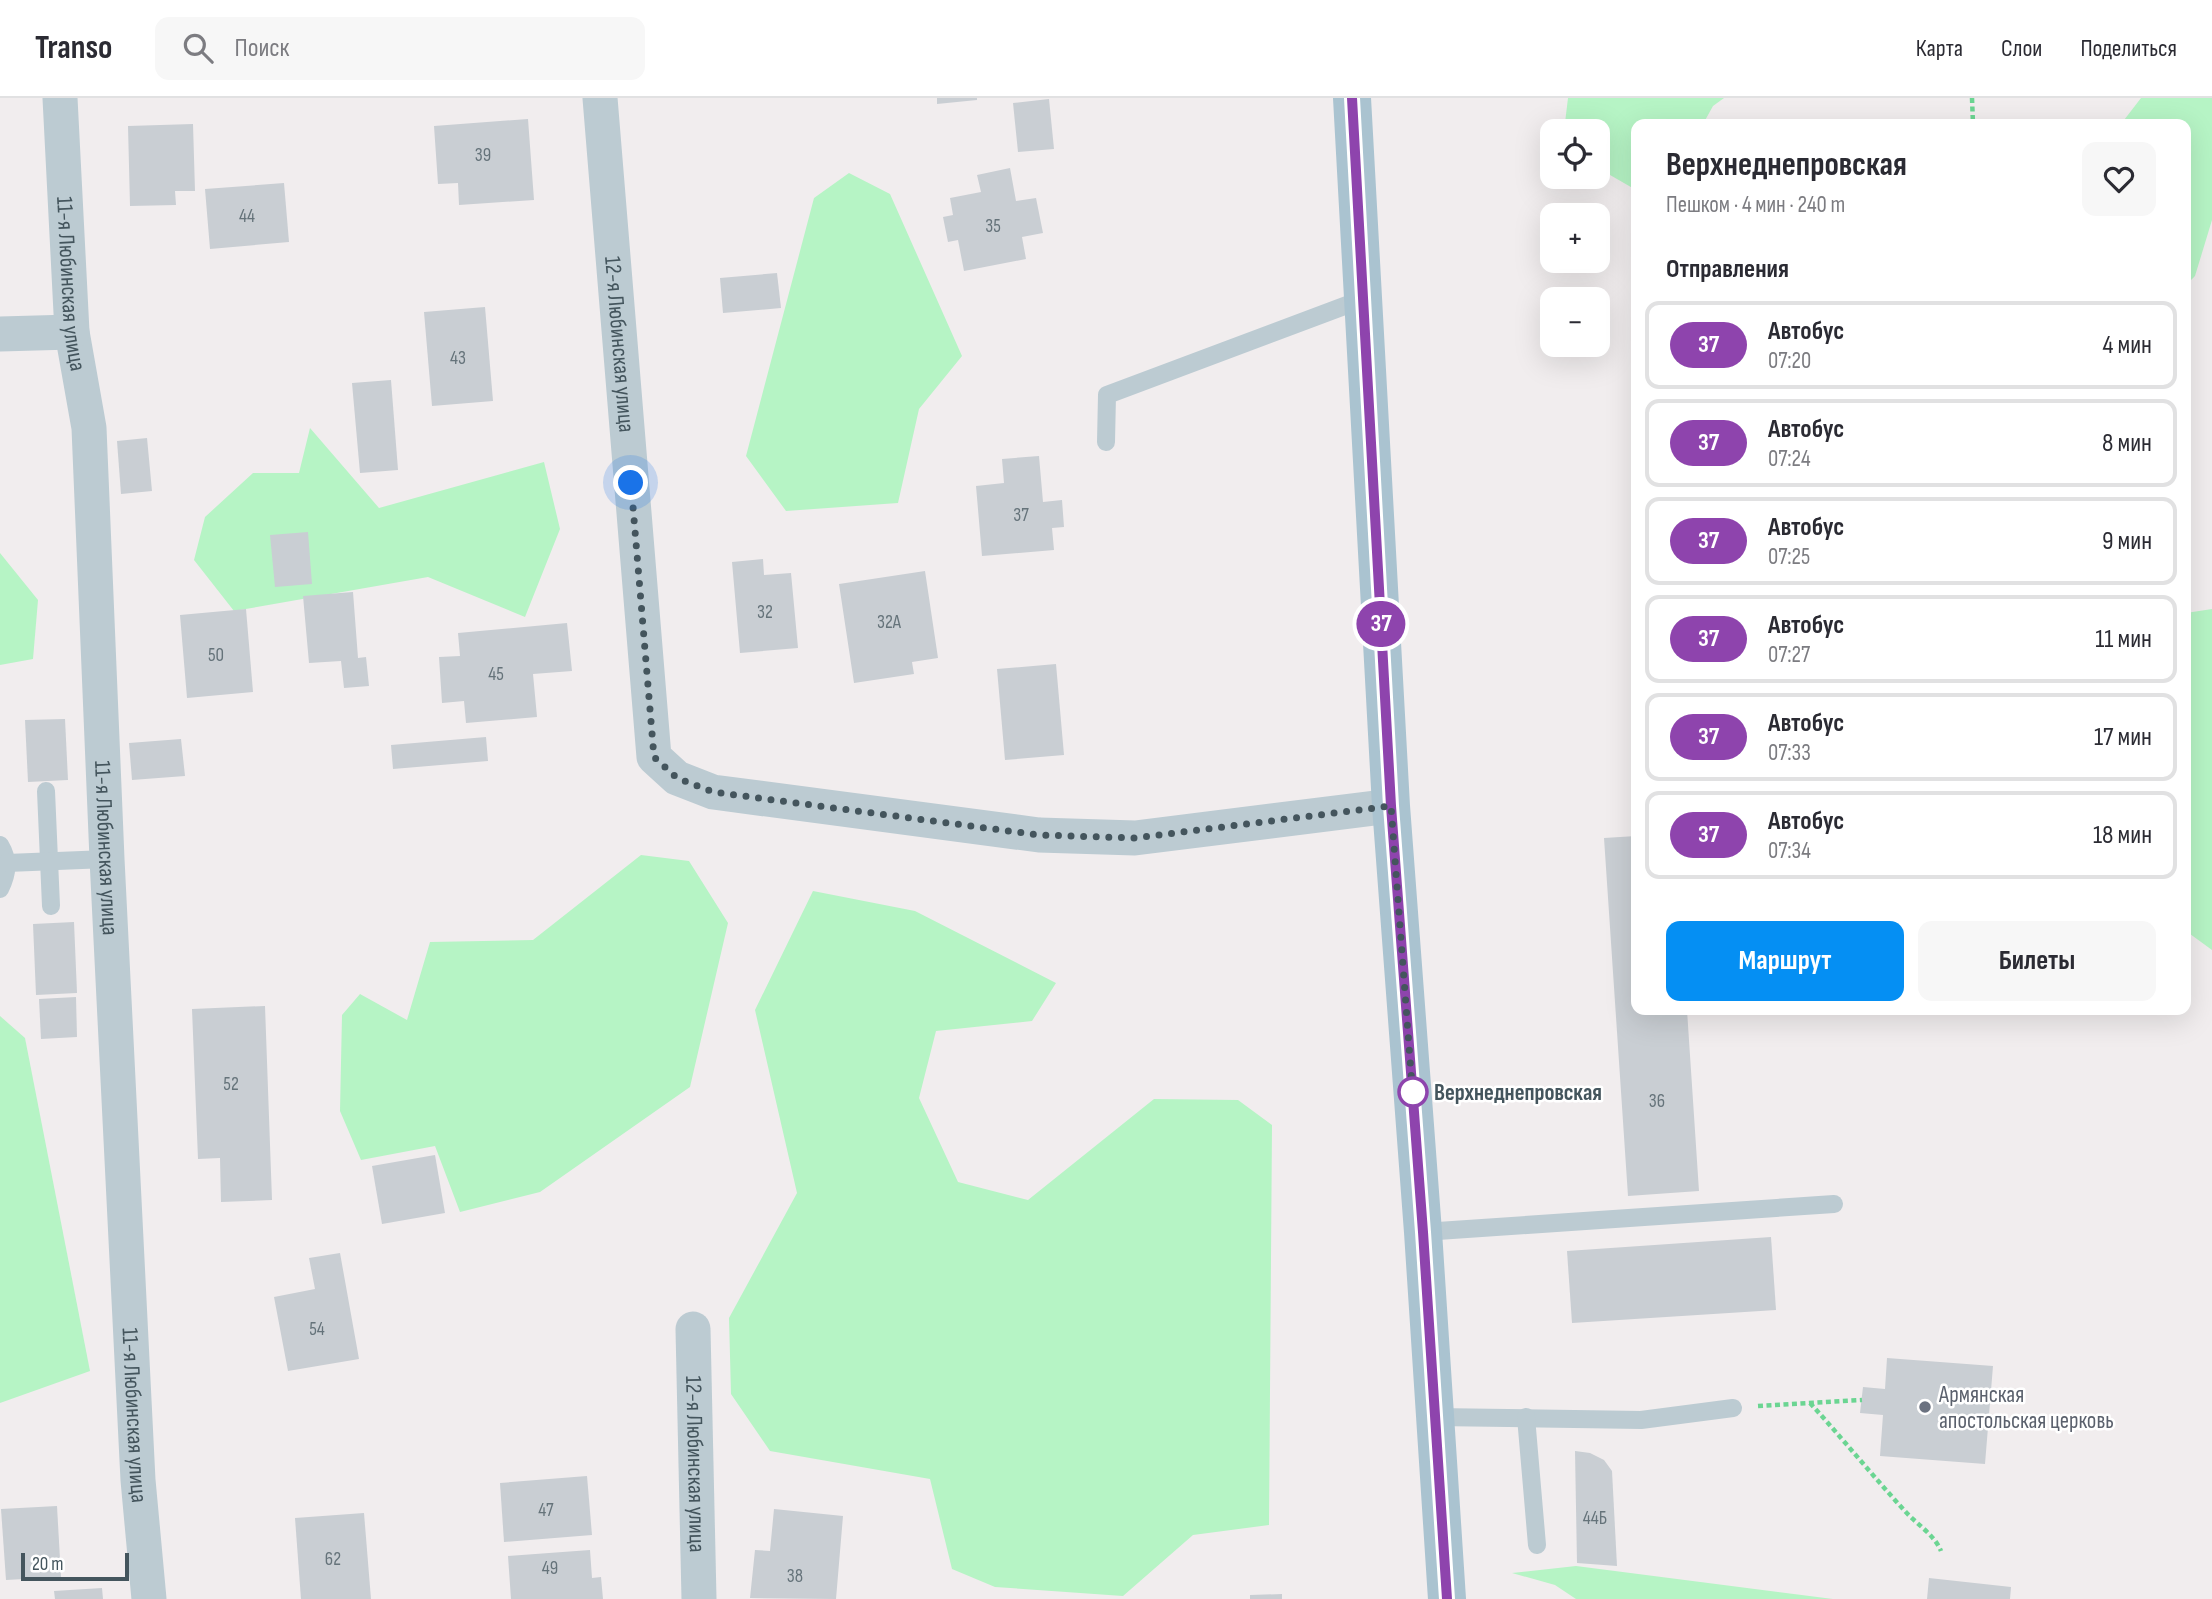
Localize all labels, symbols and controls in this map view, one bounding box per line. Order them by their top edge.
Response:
search box [155,17,645,80]
text: Transo [35,28,113,68]
icon: search [179,29,217,67]
text: Поиск [235,33,289,64]
text: Карта [1916,34,1963,63]
text: Слои [2001,34,2042,63]
text: Поделиться [2080,34,2177,63]
map controls [1540,119,1610,357]
button: locate [1540,119,1610,189]
button: heart [2082,142,2156,216]
house number: 39 [475,144,491,167]
text: Верхнеднепровская [1666,145,1907,185]
text: Пешком · 4 мин · 240 m [1666,191,1845,219]
street label: 11-я Любинская улица [50,196,92,373]
button: + [1540,203,1610,273]
house number: 44 [239,205,255,228]
house number: 35 [985,215,1001,238]
text: Отправления [1666,254,1789,285]
street label: 12-я Любинская улица [598,255,640,433]
button: − [1540,287,1610,357]
text: Автобус [1768,316,1844,347]
text: 37 [1698,330,1719,359]
text: 4 мин [2103,330,2152,361]
house number: 43 [450,347,466,370]
text: 07:20 [1768,347,1811,375]
text: Автобус [1768,414,1844,445]
text: 37 [1698,428,1719,457]
text: 8 мин [2102,428,2152,459]
text: 07:24 [1768,445,1811,473]
your location [613,465,648,500]
house number: 37 [1013,504,1029,527]
text: Автобус [1768,512,1844,543]
text: 37 [1698,526,1719,555]
text: 9 мин [2102,526,2152,557]
text: 07:25 [1768,543,1810,571]
house number: 32 [757,601,773,624]
line badge: 37 [1350,601,1412,647]
text: 37 [1370,609,1392,638]
text: Автобус [1768,610,1844,641]
house number: 32А [877,611,902,634]
text: 37 [1698,624,1719,653]
text: 11 мин [2095,624,2152,655]
text: 07:27 [1768,641,1810,669]
house number: 50 [208,644,224,667]
house number: 45 [488,663,504,686]
text: Автобус [1768,708,1844,739]
text: 37 [1698,722,1719,751]
text: 17 мин [2094,722,2152,753]
text: 07:33 [1768,739,1811,767]
street label: 11-я Любинская улица [88,760,124,936]
text: Автобус [1768,806,1844,837]
text: 37 [1698,820,1719,849]
text: 18 мин [2093,820,2152,851]
text: 07:34 [1768,837,1811,865]
button: Маршрут [1666,921,1904,1001]
button: Билеты [1918,921,2156,1001]
house number: 52 [223,1073,239,1096]
marker: Верхнеднепровская [1398,1077,1428,1107]
place label: Верхнеднепровская [1434,1079,1602,1107]
house number: 36 [1649,1090,1665,1113]
house number: 54 [309,1318,325,1341]
street label: 11-я Любинская улица [115,1327,153,1504]
street label: 12-я Любинская улица [679,1375,711,1553]
place label: Армянская апостольская церковь [1938,1381,2114,1435]
marker: Армянская апостольская церковь [1917,1399,1933,1415]
house number: 47 [538,1499,554,1522]
house number: 44Б [1583,1507,1607,1530]
house number: 62 [325,1548,341,1571]
scale bar [21,1550,130,1582]
text: 20 m [32,1553,64,1576]
house number: 49 [542,1557,558,1580]
house number: 38 [787,1565,803,1588]

